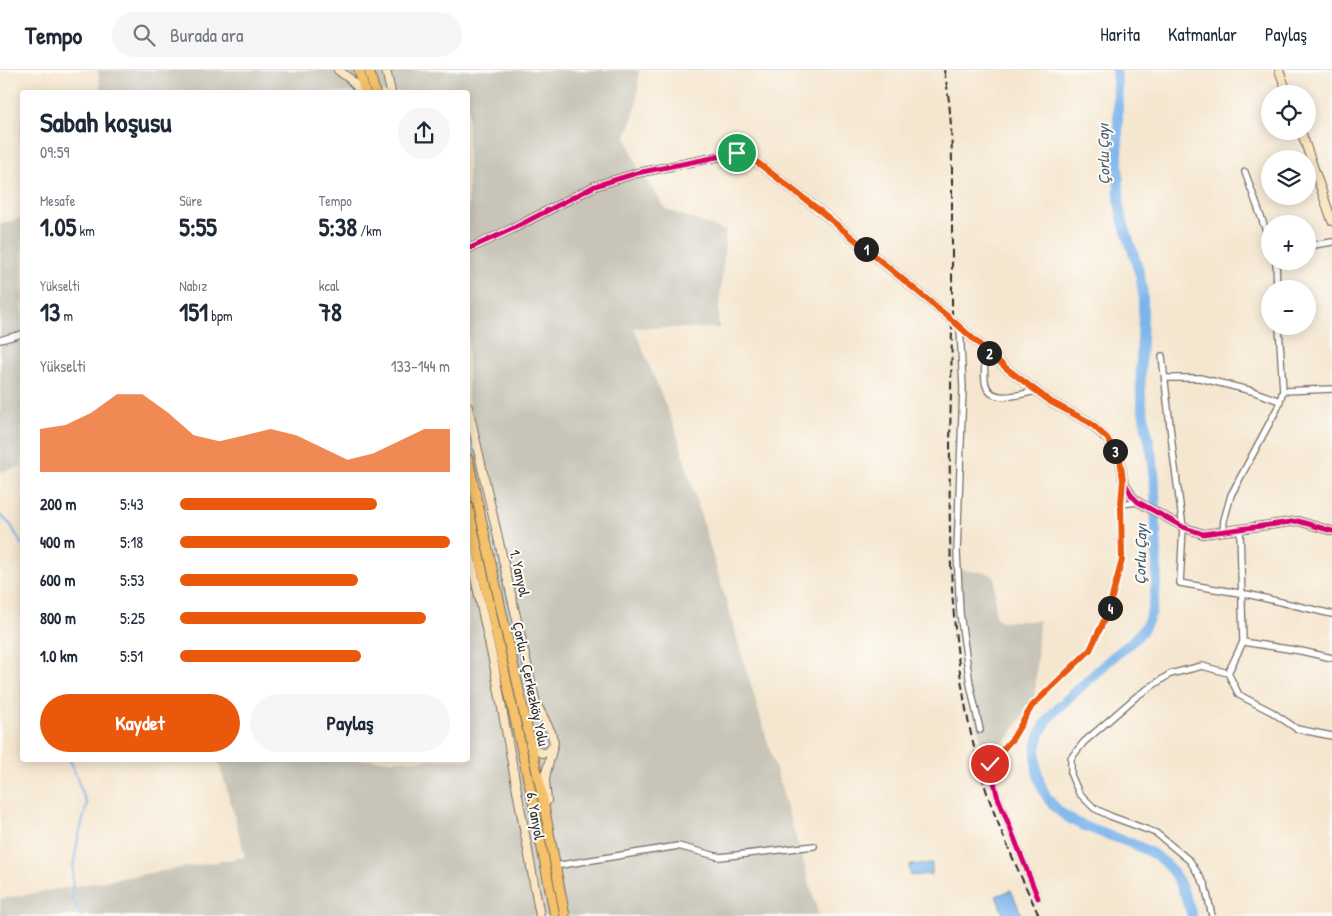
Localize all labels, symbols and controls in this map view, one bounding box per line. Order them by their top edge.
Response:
search box [112,12,462,57]
text: Tempo [25,19,82,51]
icon: search [130,21,158,49]
text: Burada ara [170,22,244,48]
text: Harita [1100,22,1140,47]
text: Katmanlar [1168,22,1237,47]
text: Paylaş [1265,22,1307,47]
map controls [1261,85,1316,335]
button: locate [1261,85,1316,140]
text: Sabah koşusu [40,103,171,141]
button: share [398,107,450,159]
water label: Çorlu Çayı [1091,122,1115,185]
pin [716,132,758,174]
icon: arrive [723,139,751,167]
text: 09:59 [40,141,69,163]
button: layers [1261,150,1316,205]
text: Mesafe [40,191,75,210]
text: Süre [179,191,202,210]
text: Tempo [319,191,352,210]
text: 1.05 [40,210,76,244]
text: 5:55 [179,210,217,244]
text: 5:38 [319,210,357,244]
button: + [1261,215,1316,270]
text: km [76,221,95,240]
text: /km [357,221,382,240]
pin: 1 [854,236,878,262]
text: 1 [864,240,869,259]
text: Yükselti [40,276,80,295]
text: Nabız [179,276,207,295]
text: kcal [319,276,339,295]
button: − [1261,280,1316,335]
text: 13 [40,295,60,329]
text: 151 [179,295,208,329]
text: 78 [319,295,342,329]
text: m [60,306,73,325]
text: bpm [208,306,233,325]
pin: 2 [976,340,1002,366]
text: 2 [986,344,993,363]
text: Yükselti [40,355,86,377]
text: 133–144 m [391,355,450,377]
pin: 3 [1102,438,1128,464]
text: 3 [1112,442,1119,461]
text: 200 m [40,493,76,515]
text: 5:43 [120,493,144,515]
water label: Çorlu Çayı [1128,522,1152,585]
text: 400 m [40,531,75,553]
text: 5:18 [120,531,143,553]
street label: 1. Yanyol [504,547,536,599]
text: 600 m [40,569,75,591]
text: 5:53 [120,569,144,591]
pin: 4 [1098,596,1122,620]
text: 4 [1108,599,1113,618]
text: 800 m [40,607,76,629]
text: 5:25 [120,607,145,629]
street label: Çorlu - Çerkezköy Yolu [508,620,554,748]
text: 1.0 km [40,645,78,667]
text: 5:51 [120,645,143,667]
button: Kaydet [40,694,240,752]
button: Paylaş [250,694,450,752]
pin [969,743,1011,785]
icon: check [976,750,1004,778]
street label: 6. Yanyol [521,790,551,842]

